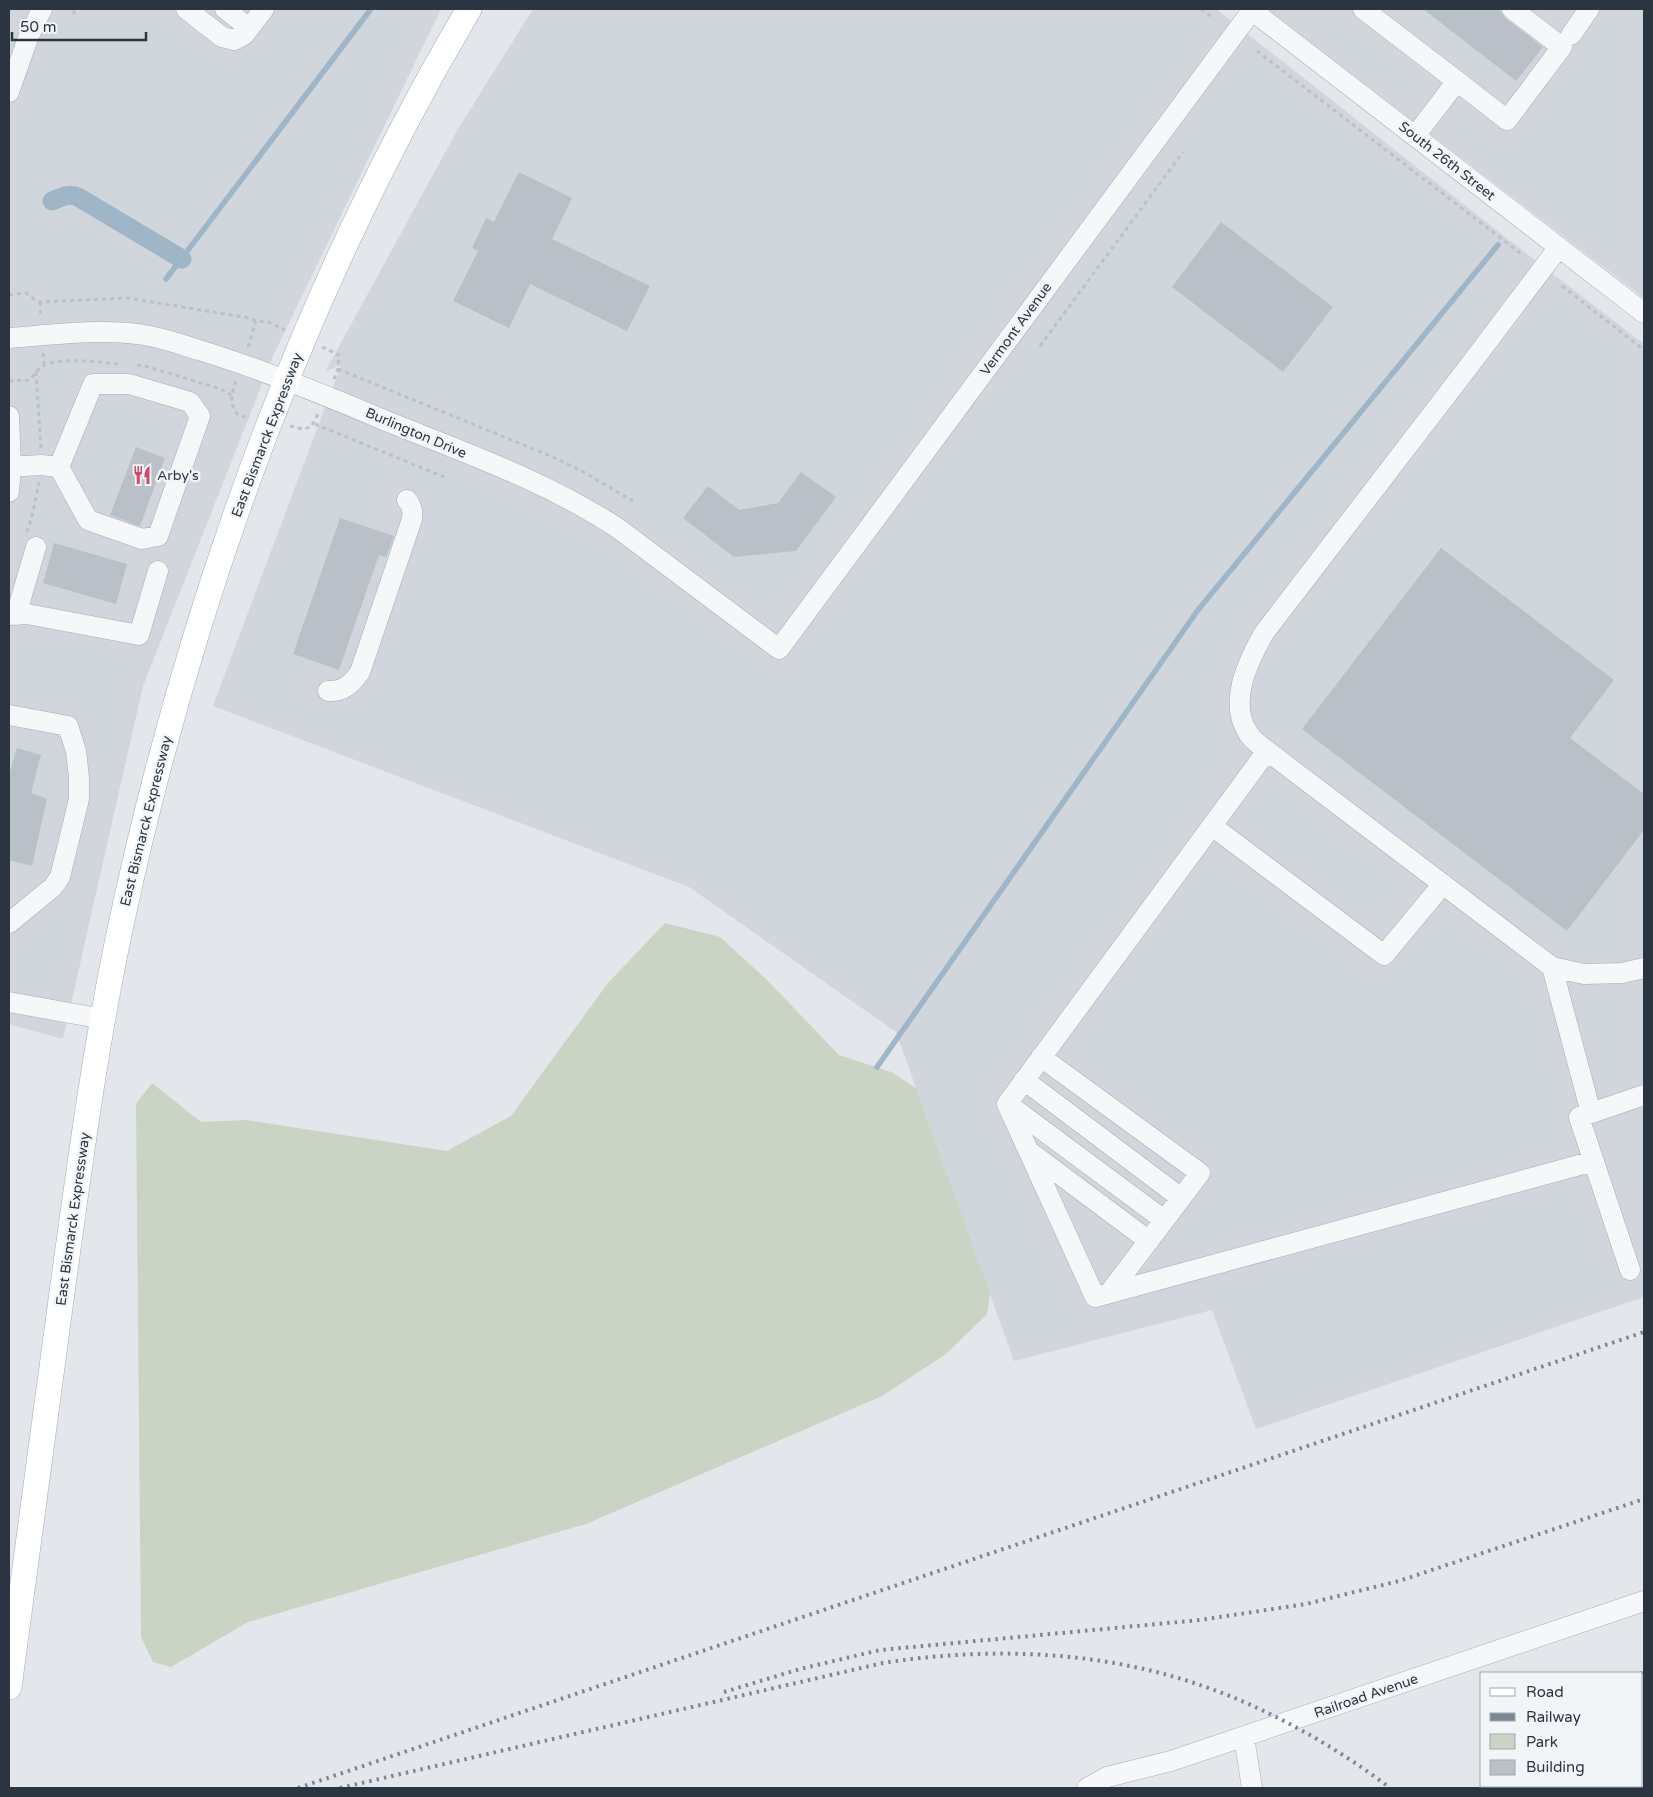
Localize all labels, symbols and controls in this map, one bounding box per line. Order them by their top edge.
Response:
scale bar [12,10,146,42]
text: 50 m [20,18,57,36]
street label: South 26th Street [1395,118,1499,205]
street label: Vermont Avenue [976,279,1056,379]
street label: East Bismarck Expressway [228,350,306,520]
street label: Burlington Drive [363,404,469,462]
restaurant icon: Arby's [131,464,153,486]
place label: Arby's [157,467,199,484]
street label: East Bismarck Expressway [117,734,176,908]
street label: East Bismarck Expressway [52,1131,94,1307]
street label: Railroad Avenue [1312,1670,1420,1722]
legend [1480,1672,1643,1787]
text: Road [1526,1683,1564,1701]
text: Railway [1526,1708,1581,1726]
text: Park [1526,1733,1558,1751]
text: Building [1526,1758,1585,1776]

